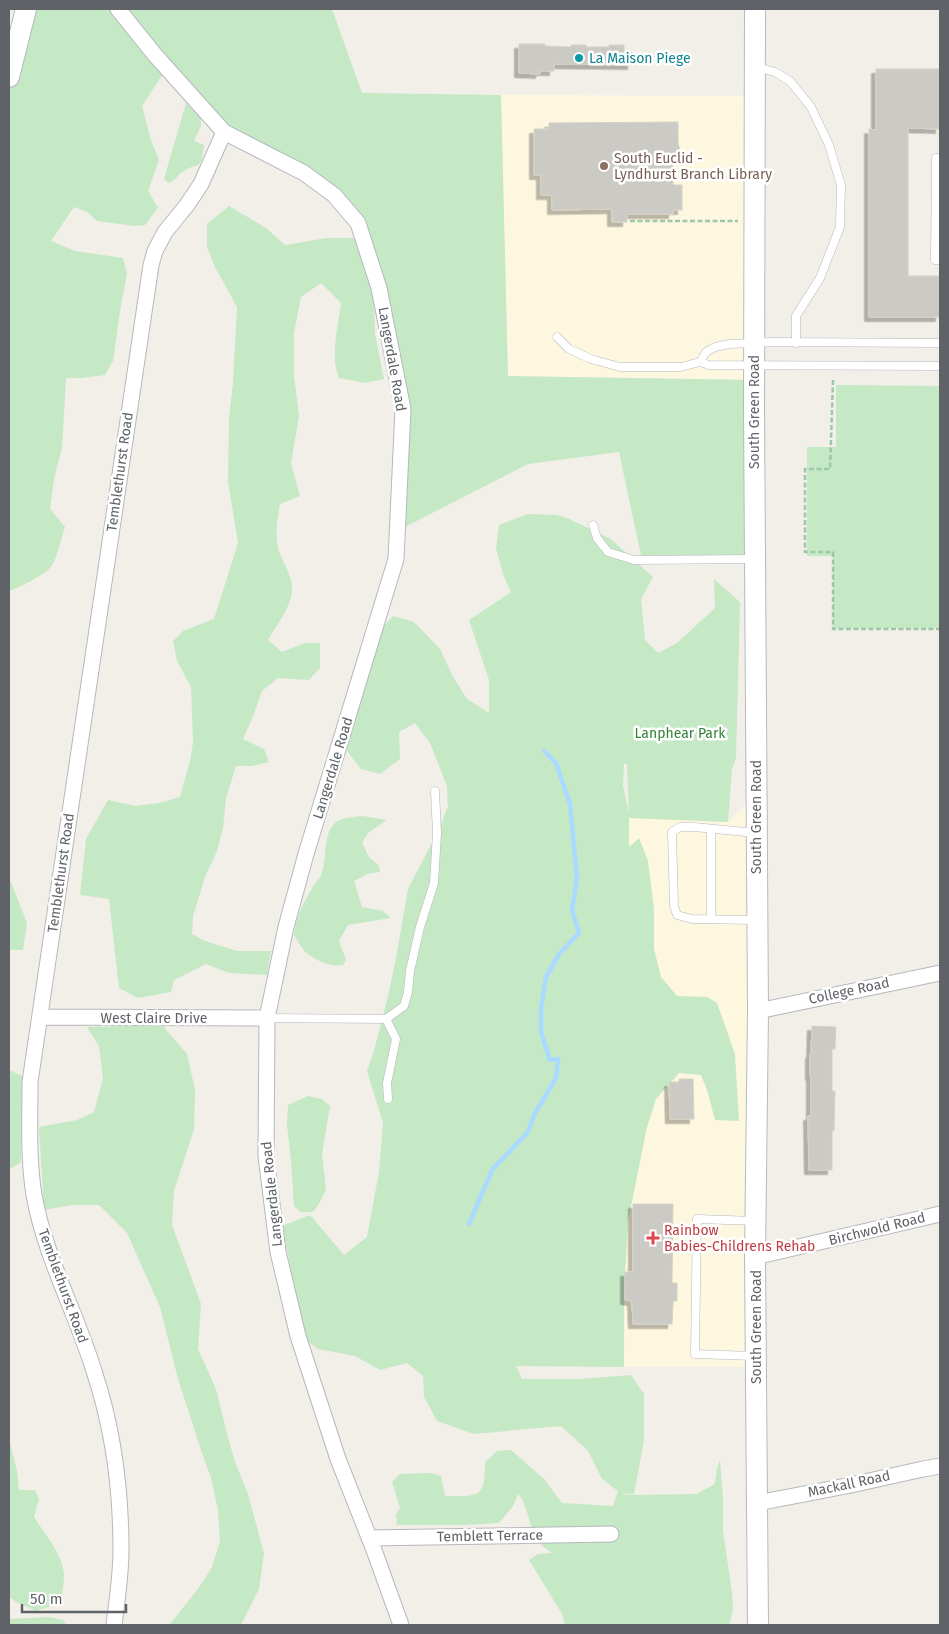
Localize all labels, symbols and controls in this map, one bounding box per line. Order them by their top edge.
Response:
place label: La Maison Piege [589,50,691,67]
marker: La Maison Piege [573,52,585,64]
place label: South Euclid - Lyndhurst Branch Library [614,150,772,183]
marker: South Euclid - Lyndhurst Branch Library [598,160,610,172]
street label: Langerdale Road [374,305,410,413]
street label: South Green Road [746,355,763,469]
street label: Temblethurst Road [103,411,137,533]
street label: Langerdale Road [309,715,357,821]
park label: Lanphear Park [635,725,726,742]
street label: South Green Road [748,760,765,874]
street label: Temblethurst Road [44,812,78,934]
street label: College Road [807,974,891,1008]
street label: West Claire Drive [101,1010,207,1027]
street label: Langerdale Road [258,1140,286,1248]
street label: Birchwold Road [827,1209,927,1249]
place label: Rainbow Babies-Childrens Rehab [664,1222,815,1255]
street label: Temblethurst Road [34,1227,92,1345]
marker: Rainbow Babies-Childrens Rehab [646,1231,660,1245]
street label: South Green Road [748,1270,765,1384]
street label: Mackall Road [806,1467,892,1501]
street label: Temblett Terrace [437,1527,543,1545]
scale bar [22,1582,126,1614]
text: 50 m [30,1590,63,1608]

